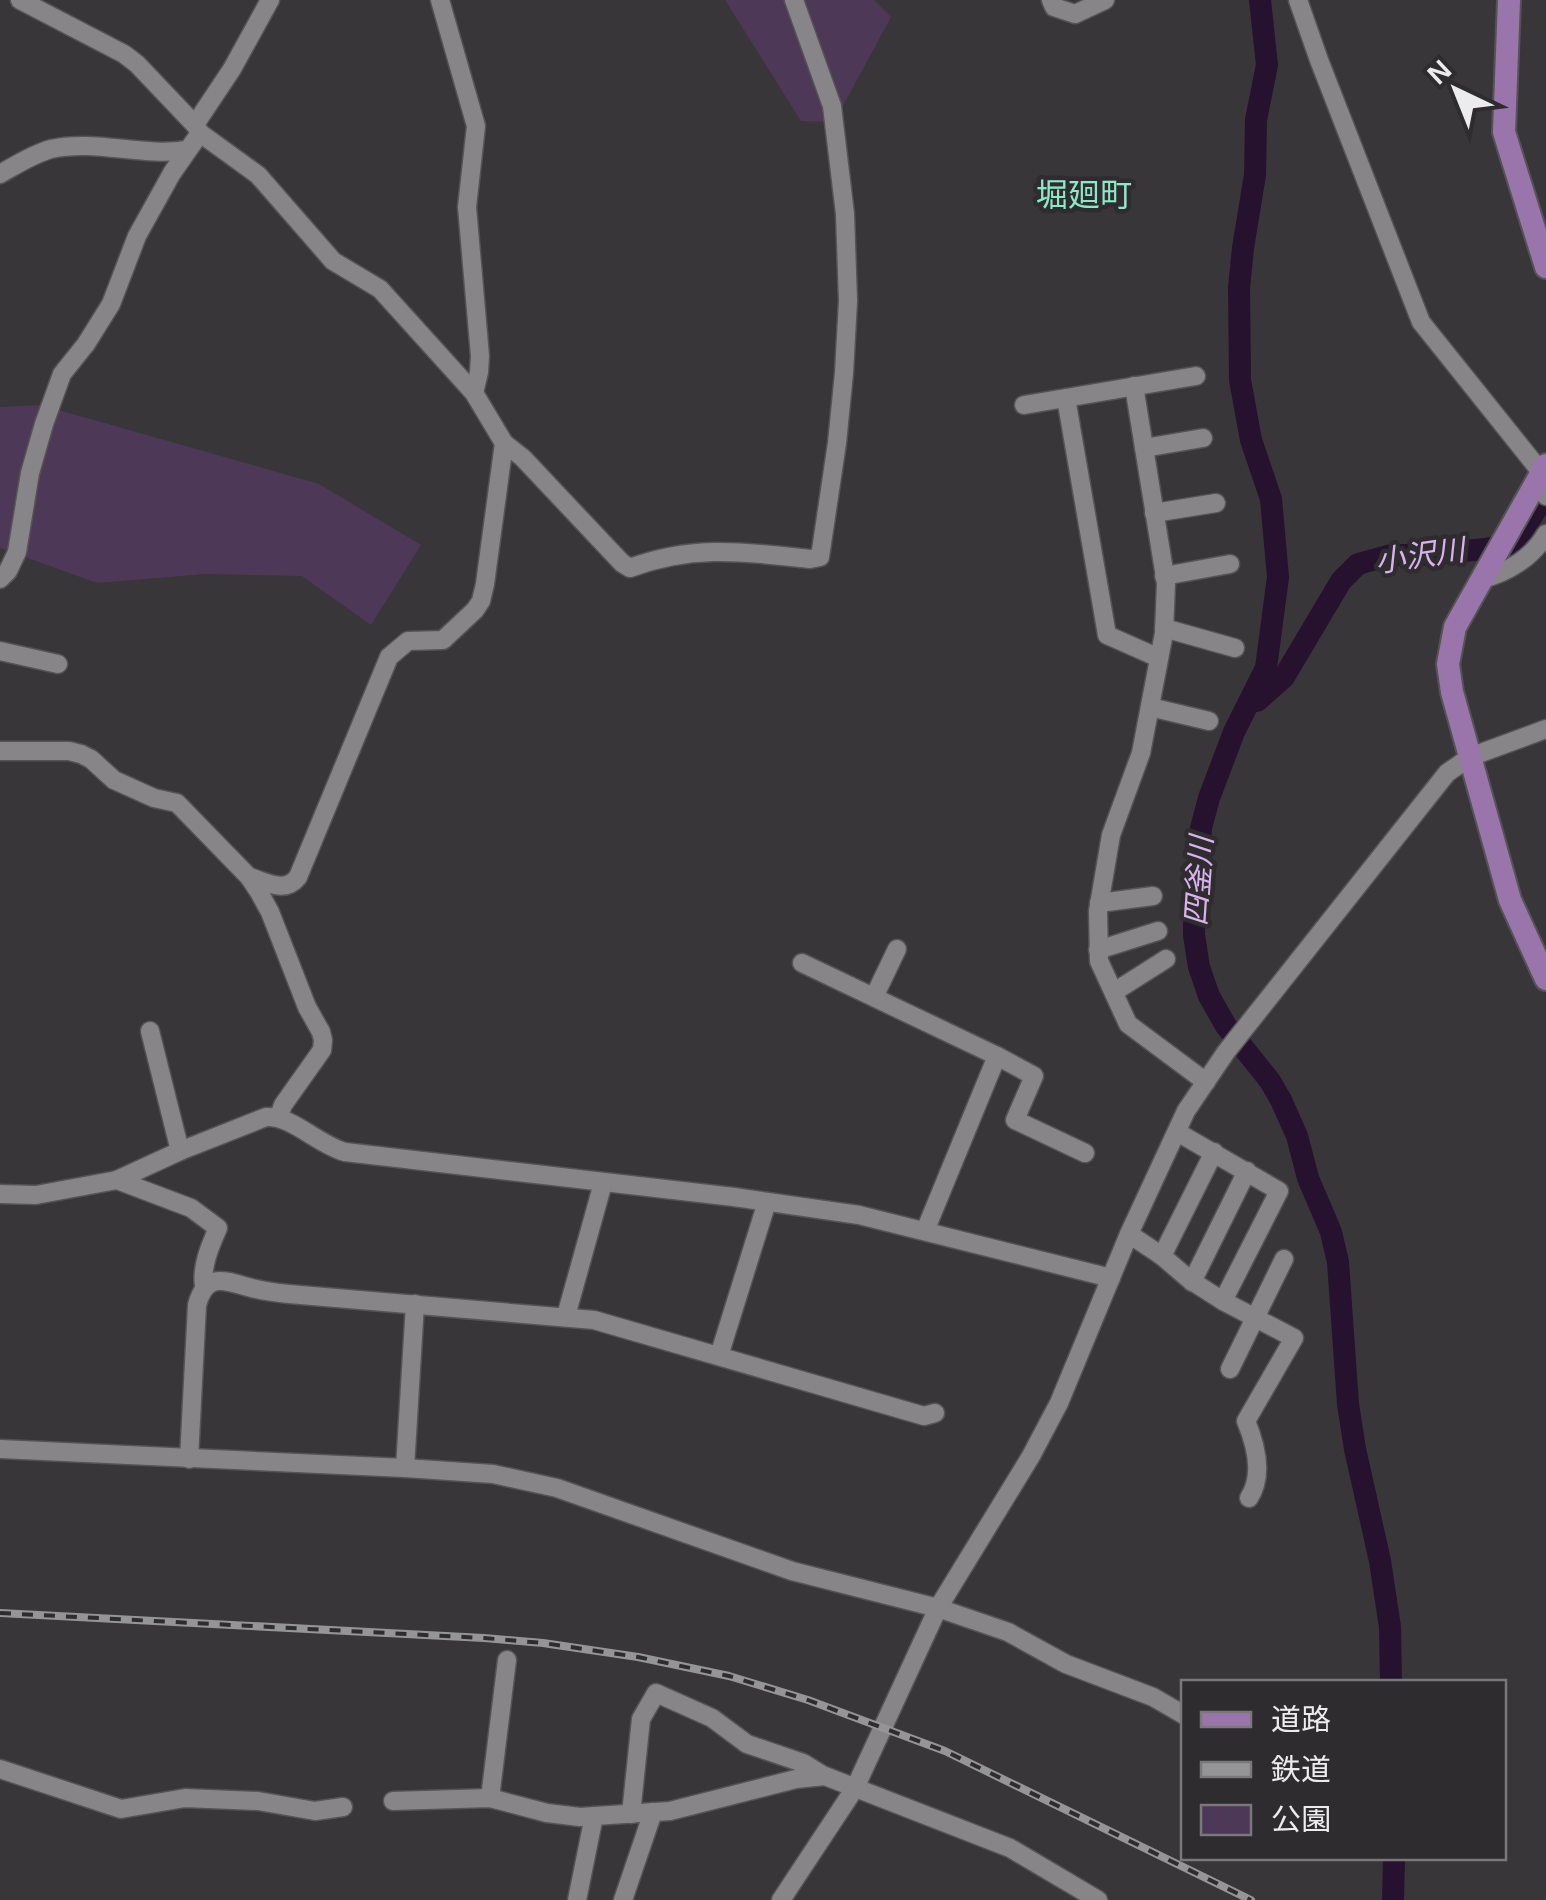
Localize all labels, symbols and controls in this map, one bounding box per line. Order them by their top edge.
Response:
north arrow [1406,40,1506,140]
text: N [1421,54,1457,90]
district label: 堀廻町 [1036,177,1132,213]
water label: 小沢川 [1373,532,1470,578]
water label: 四釜川 [1179,832,1218,927]
legend [1181,1680,1506,1860]
text: 道路 [1271,1703,1331,1736]
text: 鉄道 [1271,1753,1331,1786]
text: 公園 [1271,1803,1331,1836]

